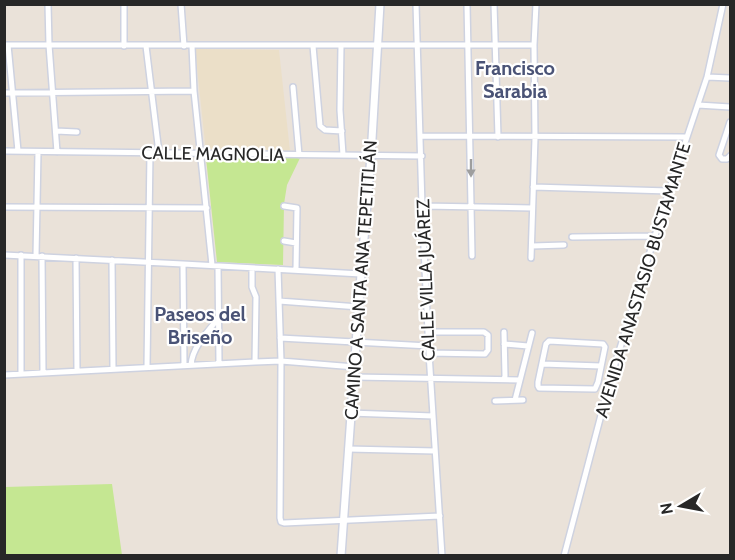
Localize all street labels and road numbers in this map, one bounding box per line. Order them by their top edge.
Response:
street label: CAMINO A SANTA ANA TEPETITLÁN [340,139,382,421]
street label: AVENIDA ANASTASIO BUSTAMANTE [591,140,695,420]
street label: CALLE MAGNOLIA [141,142,285,166]
street label: CALLE VILLA JUÁREZ [412,198,440,361]

